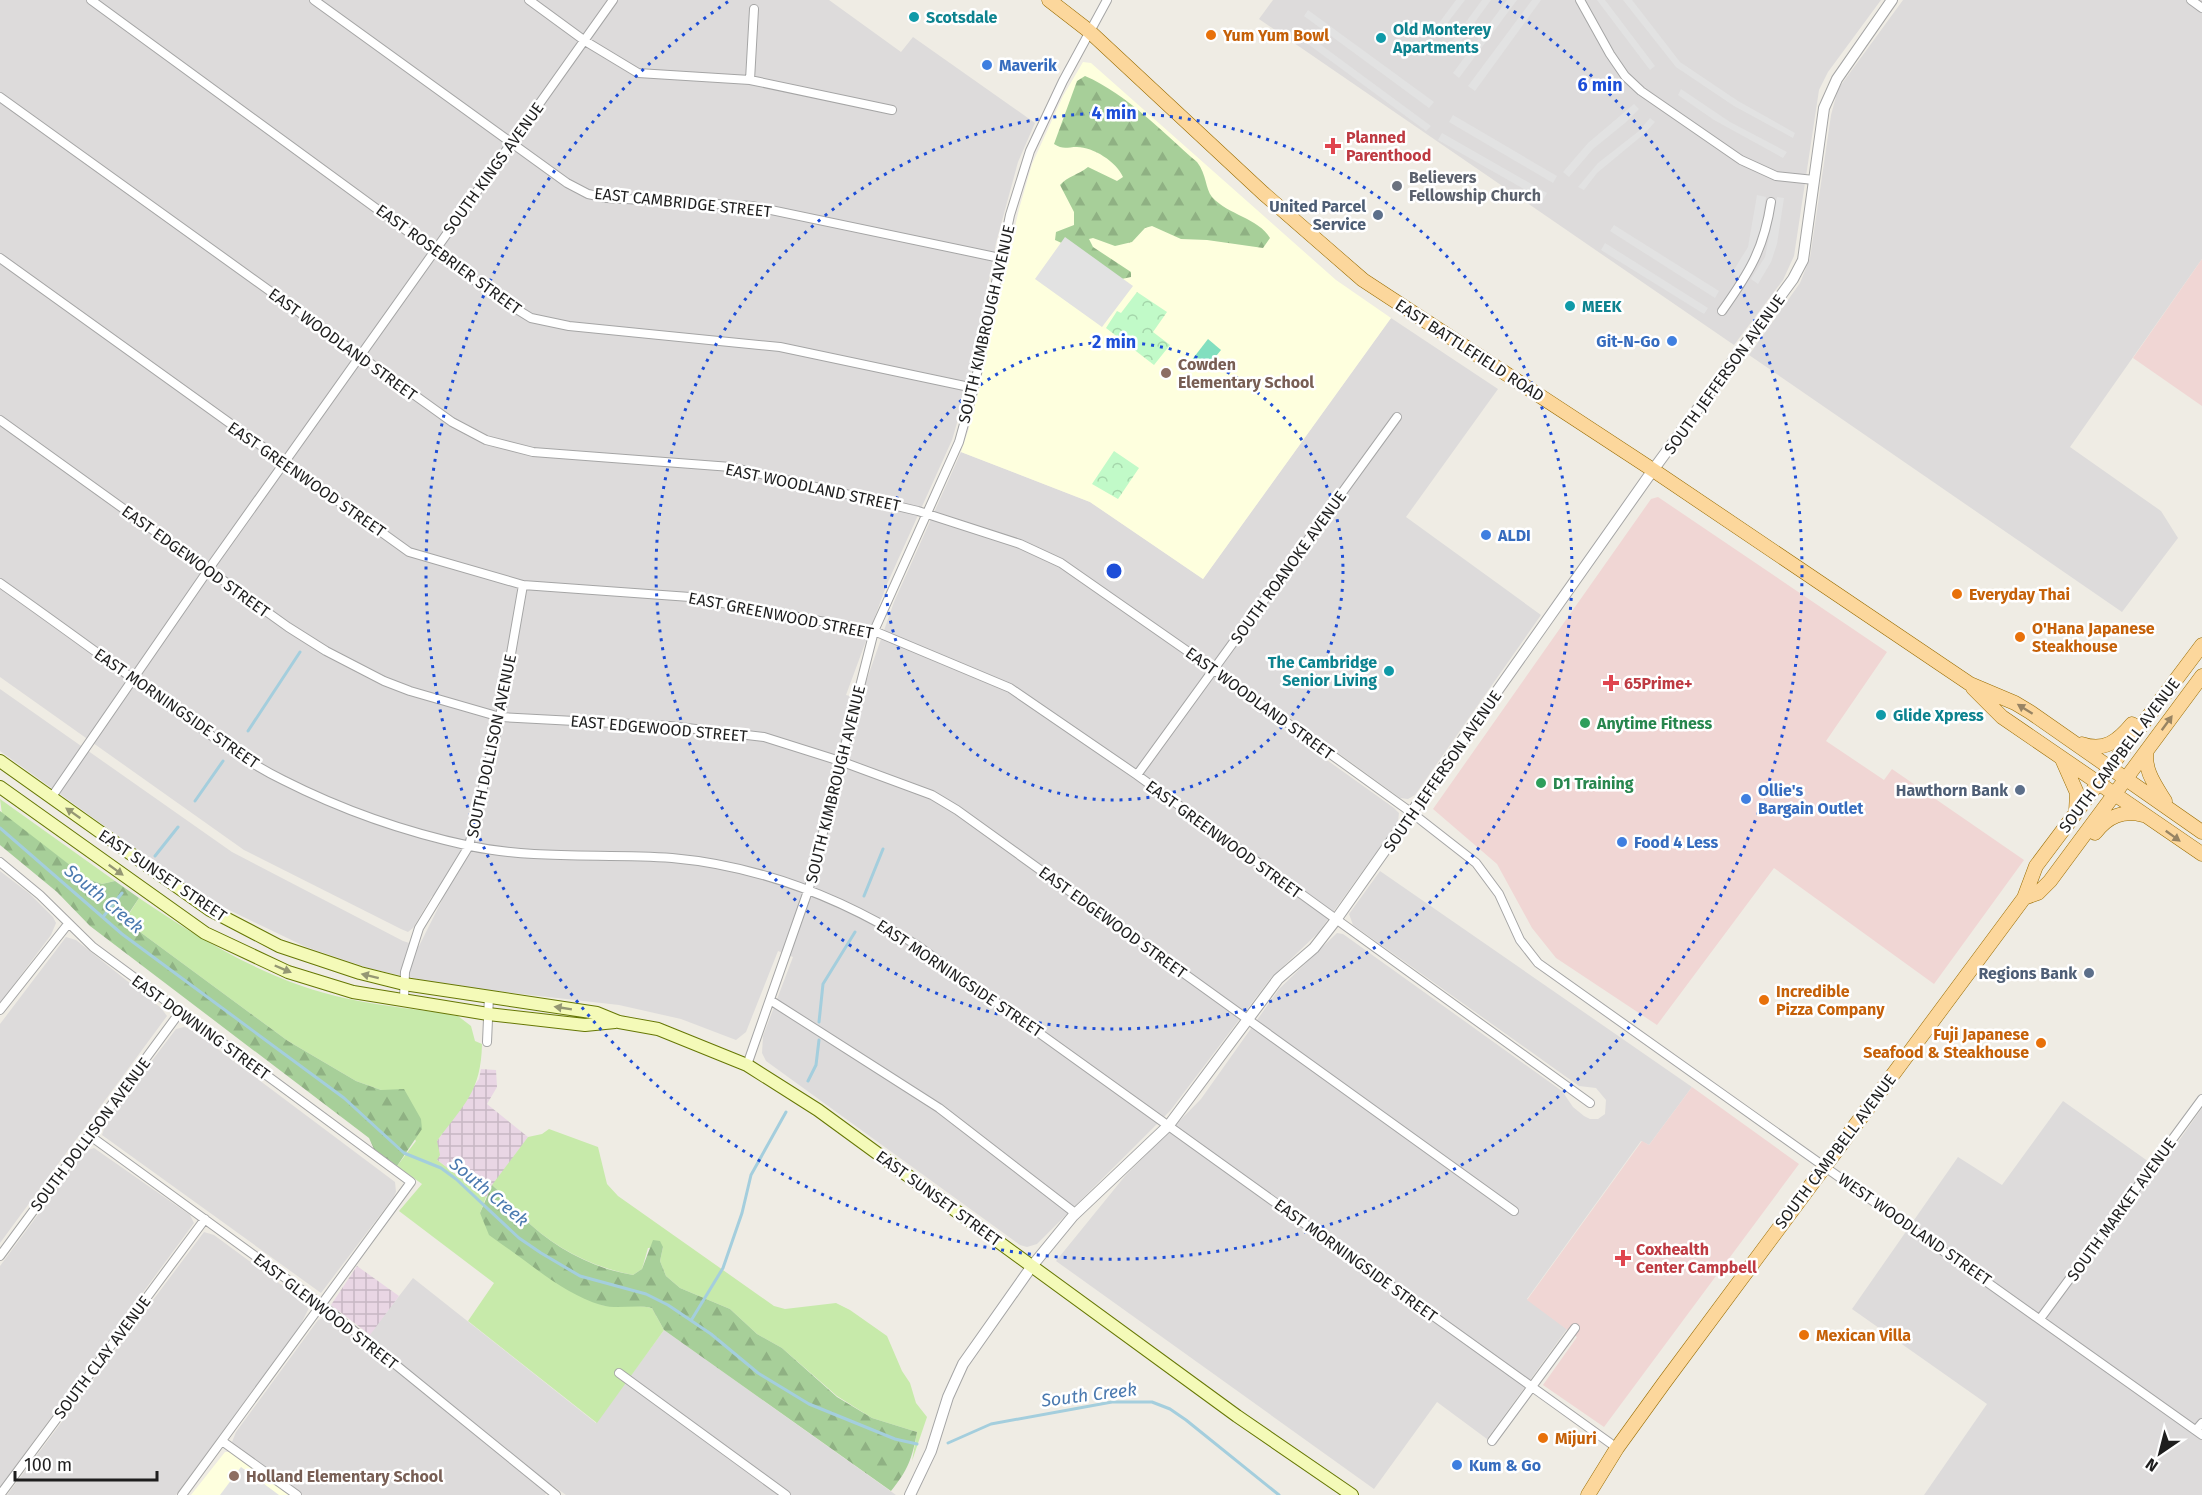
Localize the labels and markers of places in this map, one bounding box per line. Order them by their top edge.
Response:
place label: Scotsdale [926,8,998,27]
marker: Scotsdale [907,10,921,24]
place label: Old Monterey Apartments [1392,20,1492,57]
place label: Yum Yum Bowl [1222,26,1329,45]
marker: Yum Yum Bowl [1204,28,1218,42]
marker: Old Monterey Apartments [1374,31,1388,45]
place label: Maverik [999,56,1057,75]
marker: Maverik [980,58,994,72]
place label: Planned Parenthood [1346,128,1431,165]
marker: Planned Parenthood [1324,137,1342,155]
place label: Believers Fellowship Church [1409,168,1541,205]
marker: Believers Fellowship Church [1390,179,1404,193]
place label: United Parcel Service [1269,197,1366,234]
marker: United Parcel Service [1371,208,1385,222]
place label: MEEK [1582,297,1622,316]
marker: MEEK [1563,299,1577,313]
place label: Git-N-Go [1596,332,1660,351]
marker: Git-N-Go [1665,334,1679,348]
place label: Cowden Elementary School [1178,355,1314,392]
marker: Cowden Elementary School [1159,366,1173,380]
place label: ALDI [1497,526,1531,545]
marker: ALDI [1479,528,1493,542]
centre of rings [1104,561,1124,581]
place label: Everyday Thai [1969,585,2070,604]
marker: Everyday Thai [1950,587,1964,601]
place label: O'Hana Japanese Steakhouse [2032,619,2155,656]
marker: O'Hana Japanese Steakhouse [2013,630,2027,644]
place label: The Cambridge Senior Living [1268,653,1377,690]
marker: The Cambridge Senior Living [1382,664,1396,678]
marker: 65Prime+ [1602,674,1620,692]
place label: 65Prime+ [1624,674,1693,693]
place label: Glide Xpress [1893,706,1984,725]
marker: Glide Xpress [1874,708,1888,722]
place label: Anytime Fitness [1596,714,1712,733]
marker: Anytime Fitness [1578,716,1592,730]
place label: D1 Training [1553,774,1634,793]
marker: D1 Training [1534,776,1548,790]
place label: Ollie's Bargain Outlet [1758,781,1864,818]
place label: Hawthorn Bank [1896,781,2008,800]
marker: Hawthorn Bank [2013,783,2027,797]
marker: Ollie's Bargain Outlet [1739,792,1753,806]
place label: Food 4 Less [1634,833,1718,852]
marker: Food 4 Less [1615,835,1629,849]
place label: Regions Bank [1978,964,2077,983]
marker: Regions Bank [2082,966,2096,980]
place label: Incredible Pizza Company [1776,982,1885,1019]
marker: Incredible Pizza Company [1757,993,1771,1007]
place label: Fuji Japanese Seafood & Steakhouse [1863,1025,2029,1062]
marker: Fuji Japanese Seafood & Steakhouse [2034,1036,2048,1050]
place label: Coxhealth Center Campbell [1636,1240,1757,1277]
marker: Coxhealth Center Campbell [1614,1249,1632,1267]
place label: Mexican Villa [1816,1326,1911,1345]
marker: Mexican Villa [1797,1328,1811,1342]
place label: Mijuri [1555,1429,1597,1448]
marker: Mijuri [1536,1431,1550,1445]
place label: Kum & Go [1469,1456,1541,1475]
marker: Kum & Go [1450,1458,1464,1472]
place label: Holland Elementary School [246,1467,443,1486]
marker: Holland Elementary School [227,1469,241,1483]

